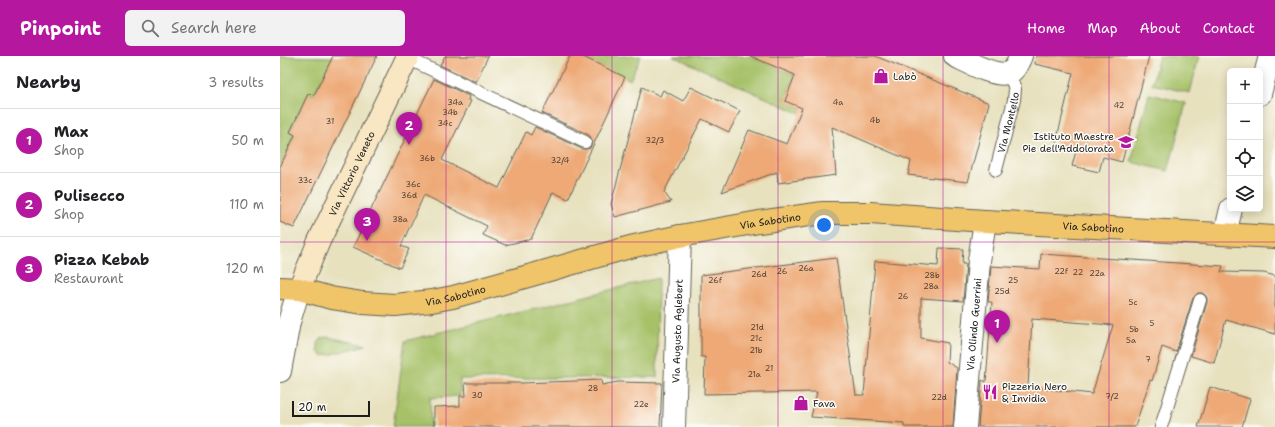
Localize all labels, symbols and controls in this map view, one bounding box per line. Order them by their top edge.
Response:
search box [125,10,405,46]
text: Pinpoint [20,16,101,41]
icon: search [139,17,161,39]
text: Search here [171,18,257,38]
text: Home [1027,19,1066,37]
text: Map [1088,19,1118,37]
text: About [1140,19,1181,37]
text: Contact [1203,19,1255,37]
shop icon: Labò [872,67,890,85]
map controls [1227,68,1263,212]
button: + [1227,68,1263,104]
place label: Labò [893,70,917,83]
text: Nearby [16,71,81,93]
text: 3 results [208,74,264,91]
street label: Via Montello [995,92,1022,154]
house number: 34a [447,97,463,108]
house number: 4a [833,97,843,108]
house number: 42 [1114,100,1125,111]
button: − [1227,104,1263,140]
house number: 34b [442,107,458,118]
pin: 2 [396,112,422,145]
house number: 4b [870,115,880,126]
house number: 31 [326,116,334,127]
house number: 34c [438,118,452,129]
text: Max [54,122,88,142]
street label: Via Vittorio Veneto [326,129,378,218]
place label: Istituto Maestre Pie dell'Addolorata [1022,130,1115,155]
text: 1 [26,132,32,149]
text: 50 m [231,132,264,149]
school or university icon: Istituto Maestre Pie dell'Addolorata [1117,133,1135,151]
house number: 32/3 [646,135,664,146]
button: locate [1227,140,1263,176]
text: Shop [54,142,84,159]
house number: 36b [419,153,435,164]
house number: 32/4 [551,155,570,166]
house number: 33c [298,175,312,186]
button: layers [1227,176,1263,212]
house number: 36c [405,179,421,190]
text: Pulisecco [54,186,125,206]
house number: 36d [401,190,417,201]
text: 2 [24,196,34,213]
text: 110 m [229,196,264,213]
text: Shop [54,206,84,223]
pin: 3 [354,208,380,241]
street label: Via Sabotino [739,210,802,232]
house number: 38a [392,214,408,225]
your location [814,215,834,235]
street label: Via Sabotino [1062,219,1124,236]
text: Pizza Kebab [54,250,149,270]
text: 3 [24,260,34,277]
text: 120 m [226,260,264,277]
house number: 26a [798,263,814,274]
house number: 26 [777,266,788,277]
house number: 22f [1054,266,1069,277]
house number: 22 [1073,267,1084,278]
house number: 22a [1089,268,1105,279]
house number: 26d [751,269,767,280]
text: Restaurant [54,270,124,287]
house number: 28b [924,270,940,281]
house number: 26f [708,275,723,286]
house number: 25 [1008,275,1018,286]
street label: Via Olindo Guerrini [964,277,985,371]
street label: Via Augusto Aglebert [669,279,686,383]
house number: 28a [923,281,939,292]
street label: Via Sabotino [425,282,487,309]
house number: 25d [994,286,1010,297]
house number: 26 [898,291,909,302]
house number: 5c [1129,297,1137,308]
pin: 1 [984,310,1010,343]
house number: 5 [1150,318,1155,329]
house number: 21d [750,322,764,333]
house number: 5b [1129,324,1139,335]
house number: 21c [750,333,762,344]
house number: 5a [1126,335,1136,346]
house number: 21b [749,345,763,356]
house number: 7 [1145,354,1151,365]
house number: 21 [765,363,773,374]
house number: 21a [747,369,761,380]
place label: Pizzeria Nero & Invidia [1002,380,1067,405]
house number: 28 [588,383,598,394]
restaurant icon: Pizzeria Nero & Invidia [981,383,999,401]
house number: 30 [471,390,483,401]
house number: 7/2 [1105,391,1119,402]
house number: 22d [931,392,947,403]
shop icon: Fava [792,394,810,412]
place label: Fava [813,397,836,410]
scale bar [292,399,370,418]
house number: 22e [634,399,649,410]
text: 20 m [298,400,326,415]

